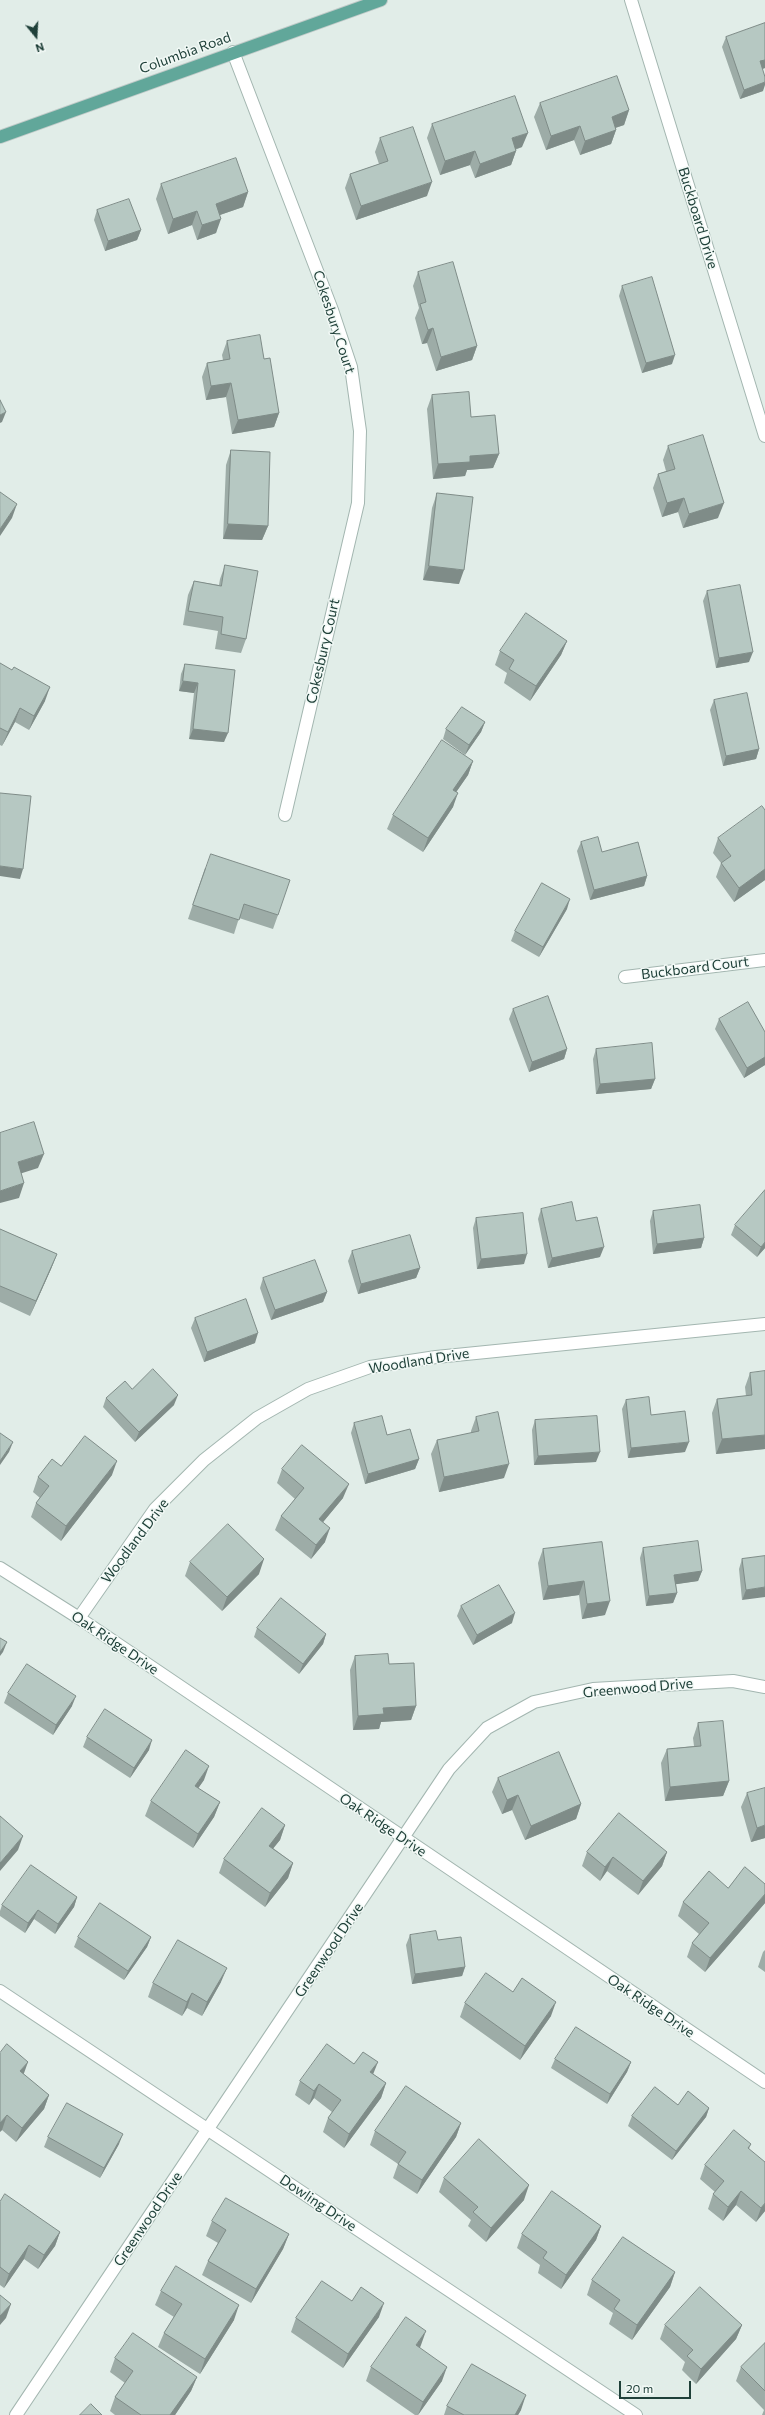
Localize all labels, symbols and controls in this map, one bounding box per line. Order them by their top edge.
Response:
north arrow [16,16,56,56]
street label: Columbia Road [137,29,233,77]
text: N [34,40,46,55]
street label: Buckboard Drive [675,165,721,271]
street label: Cokesbury Court [309,268,359,376]
street label: Cokesbury Court [303,597,343,705]
street label: Buckboard Court [640,953,750,983]
street label: Woodland Drive [368,1345,470,1377]
street label: Woodland Drive [98,1495,172,1587]
street label: Oak Ridge Drive [68,1608,162,1678]
street label: Greenwood Drive [582,1675,694,1701]
street label: Oak Ridge Drive [336,1790,430,1860]
street label: Greenwood Drive [291,1899,367,2001]
street label: Oak Ridge Drive [604,1971,698,2041]
street label: Greenwood Drive [110,2168,186,2270]
street label: Dowling Drive [276,2171,360,2235]
scale bar [621,2373,693,2399]
text: 20 m [626,2381,653,2395]

